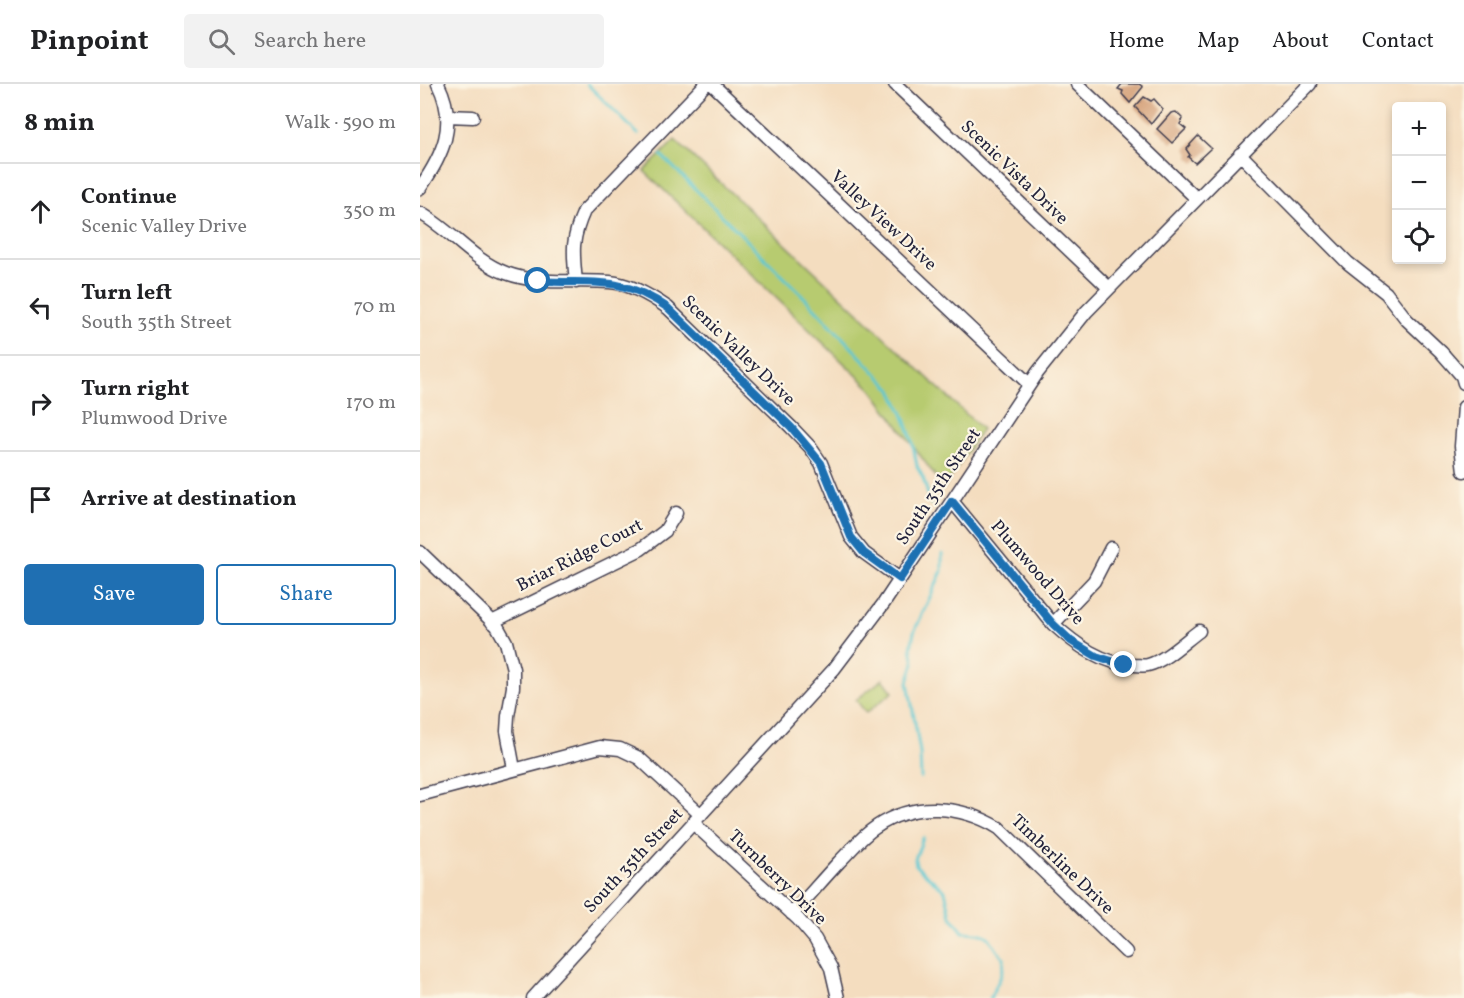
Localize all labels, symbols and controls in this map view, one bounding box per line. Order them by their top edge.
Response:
search box [184,14,604,68]
text: Pinpoint [30,22,148,61]
icon: search [205,25,238,58]
text: Search here [253,26,366,57]
text: Home [1109,27,1164,56]
text: Map [1197,27,1239,56]
text: About [1272,27,1329,56]
text: Contact [1362,27,1434,56]
map controls [1392,102,1446,264]
button: + [1392,102,1446,156]
text: 8 min [24,105,95,141]
text: Walk · 590 m [285,109,396,137]
street label: Scenic Vista Drive [955,115,1073,231]
button: − [1392,156,1446,210]
street label: Valley View Drive [824,165,942,277]
text: Continue [81,182,177,213]
icon: ahead [24,195,57,228]
text: 350 m [343,197,396,225]
button: locate [1392,210,1446,264]
text: Scenic Valley Drive [81,213,247,241]
route start [524,267,550,293]
text: Turn left [81,278,172,309]
street label: Scenic Valley Drive [676,290,800,412]
icon: left [24,291,57,324]
text: 70 m [353,293,396,321]
text: South 35th Street [81,309,232,337]
text: Turn right [81,374,189,405]
icon: right [24,387,57,420]
text: 170 m [346,389,396,417]
text: Plumwood Drive [81,405,227,433]
street label: South 35th Street [891,424,987,550]
icon: arrive [24,483,57,516]
text: Arrive at destination [81,484,297,515]
street label: Briar Ridge Court [512,513,648,599]
street label: Plumwood Drive [984,515,1090,631]
button: Save [24,564,204,625]
button: Share [216,564,396,625]
route end [1110,651,1136,677]
street label: South 35th Street [578,803,690,919]
street label: Timberline Drive [1005,809,1119,921]
street label: Turnberry Drive [722,824,832,932]

